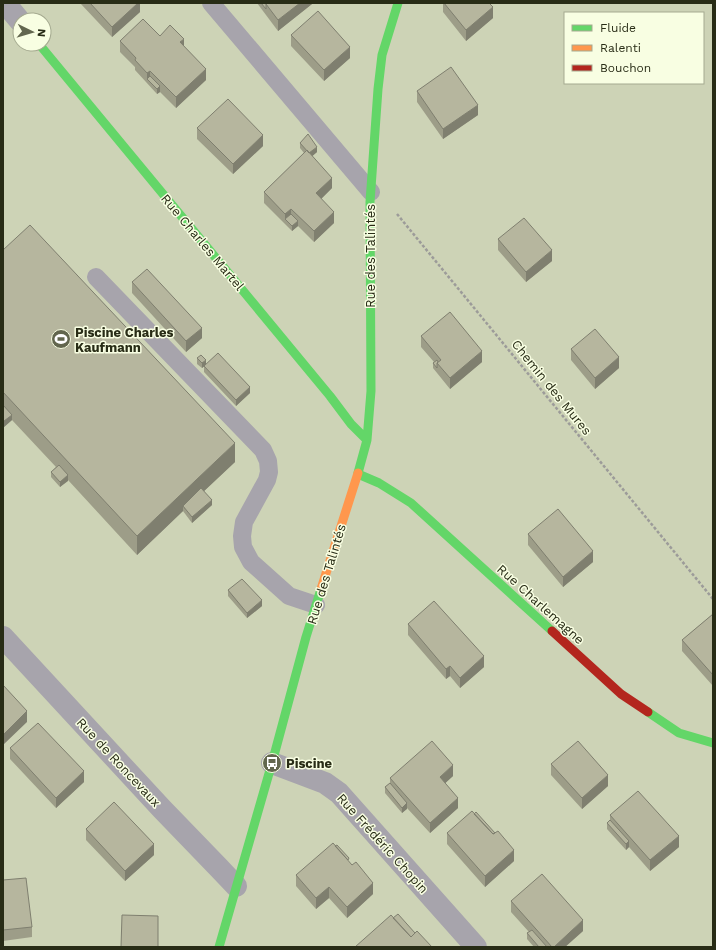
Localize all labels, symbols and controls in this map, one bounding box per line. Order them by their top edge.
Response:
north arrow [12,12,52,52]
legend [564,12,704,84]
text: Fluide [600,21,636,35]
text: N [35,28,48,37]
text: Ralenti [600,41,641,55]
text: Bouchon [600,61,651,75]
street label: Rue Charles Martel [158,191,247,294]
street label: Rue des Talintés [363,204,378,308]
place label: Piscine Charles Kaufmann [75,325,174,355]
sports icon: Piscine Charles Kaufmann [50,328,72,350]
street label: Chemin des Mures [509,337,595,438]
street label: Rue des Talintés [304,522,349,626]
street label: Rue Charlemagne [494,561,587,647]
street label: Rue de Roncevaux [73,715,164,810]
bus stop icon: Piscine [261,752,283,774]
place label: Piscine [286,756,333,771]
street label: Rue Frédéric Chopin [334,790,431,896]

